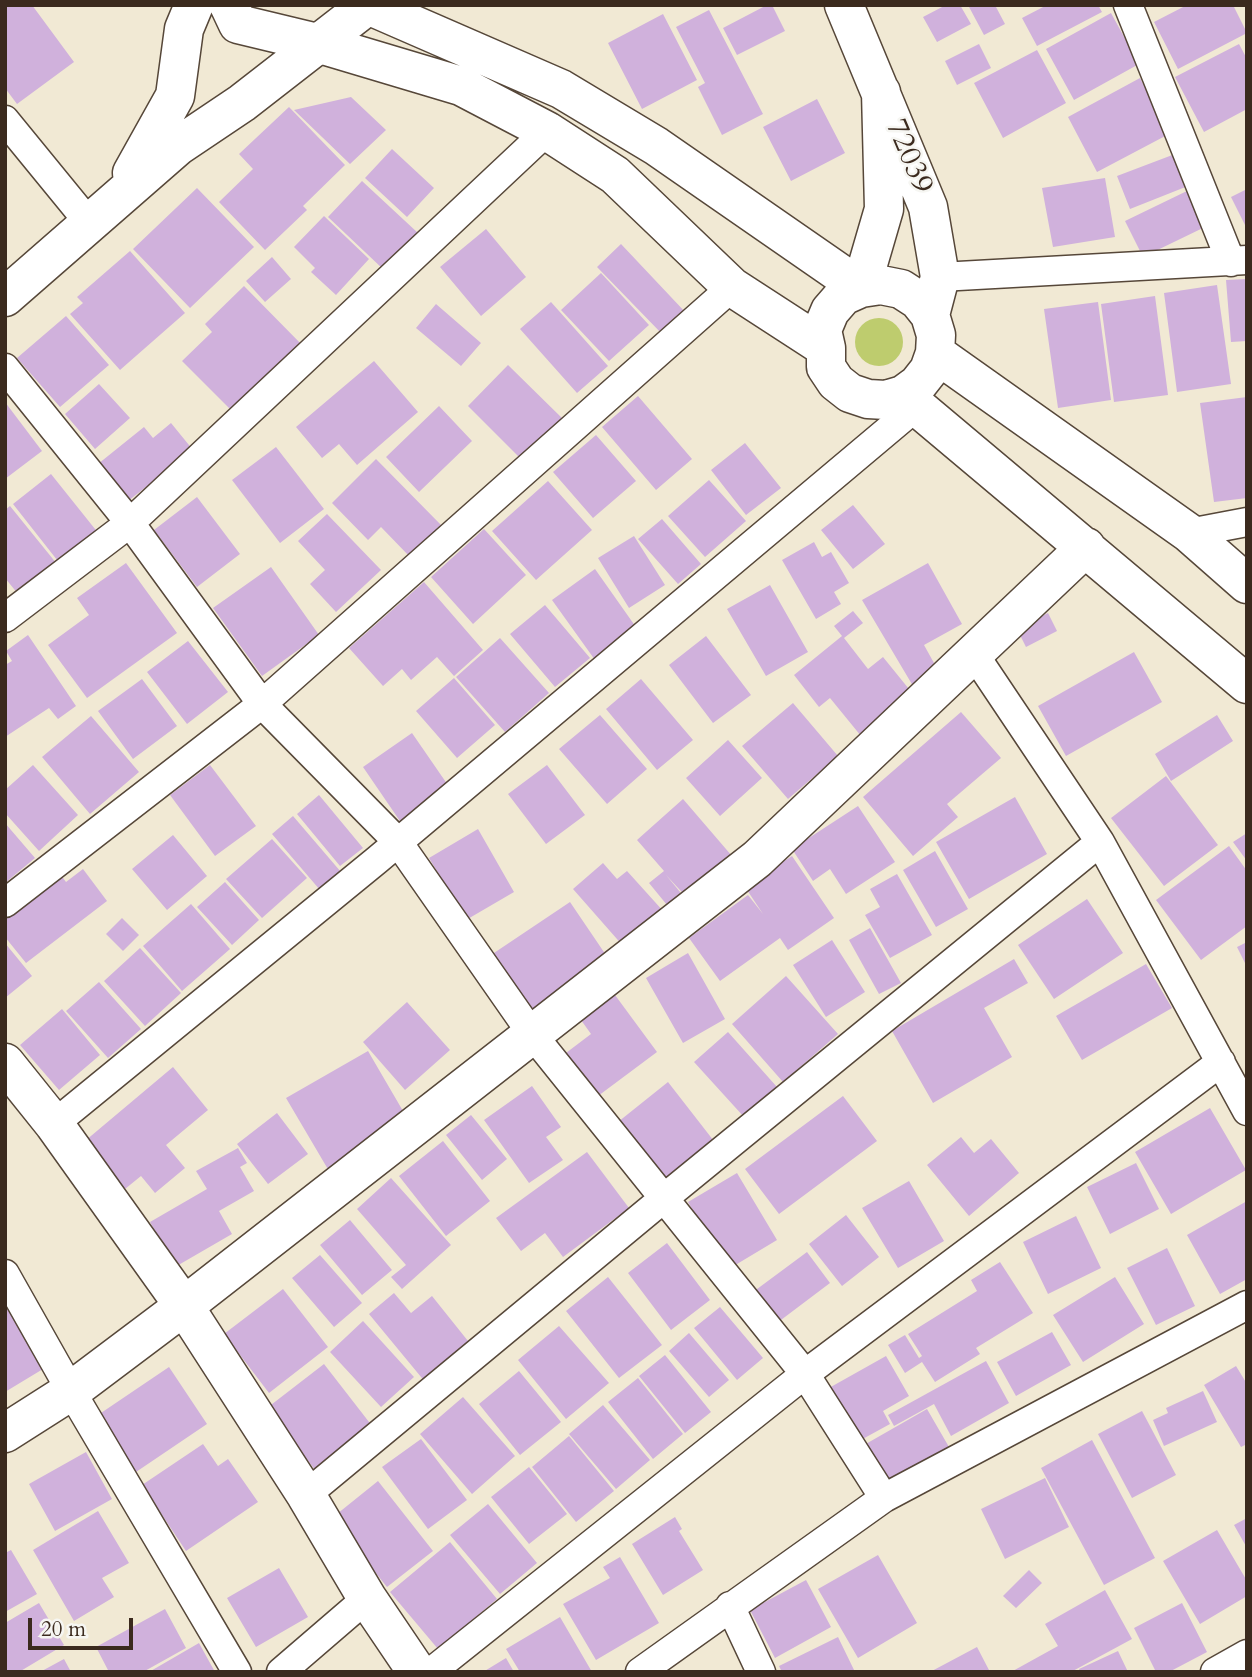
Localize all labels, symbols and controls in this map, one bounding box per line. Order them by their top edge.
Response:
street label: 72039 [876,115,940,199]
scale bar [32,1604,136,1648]
text: 20 m [41,1615,86,1644]

